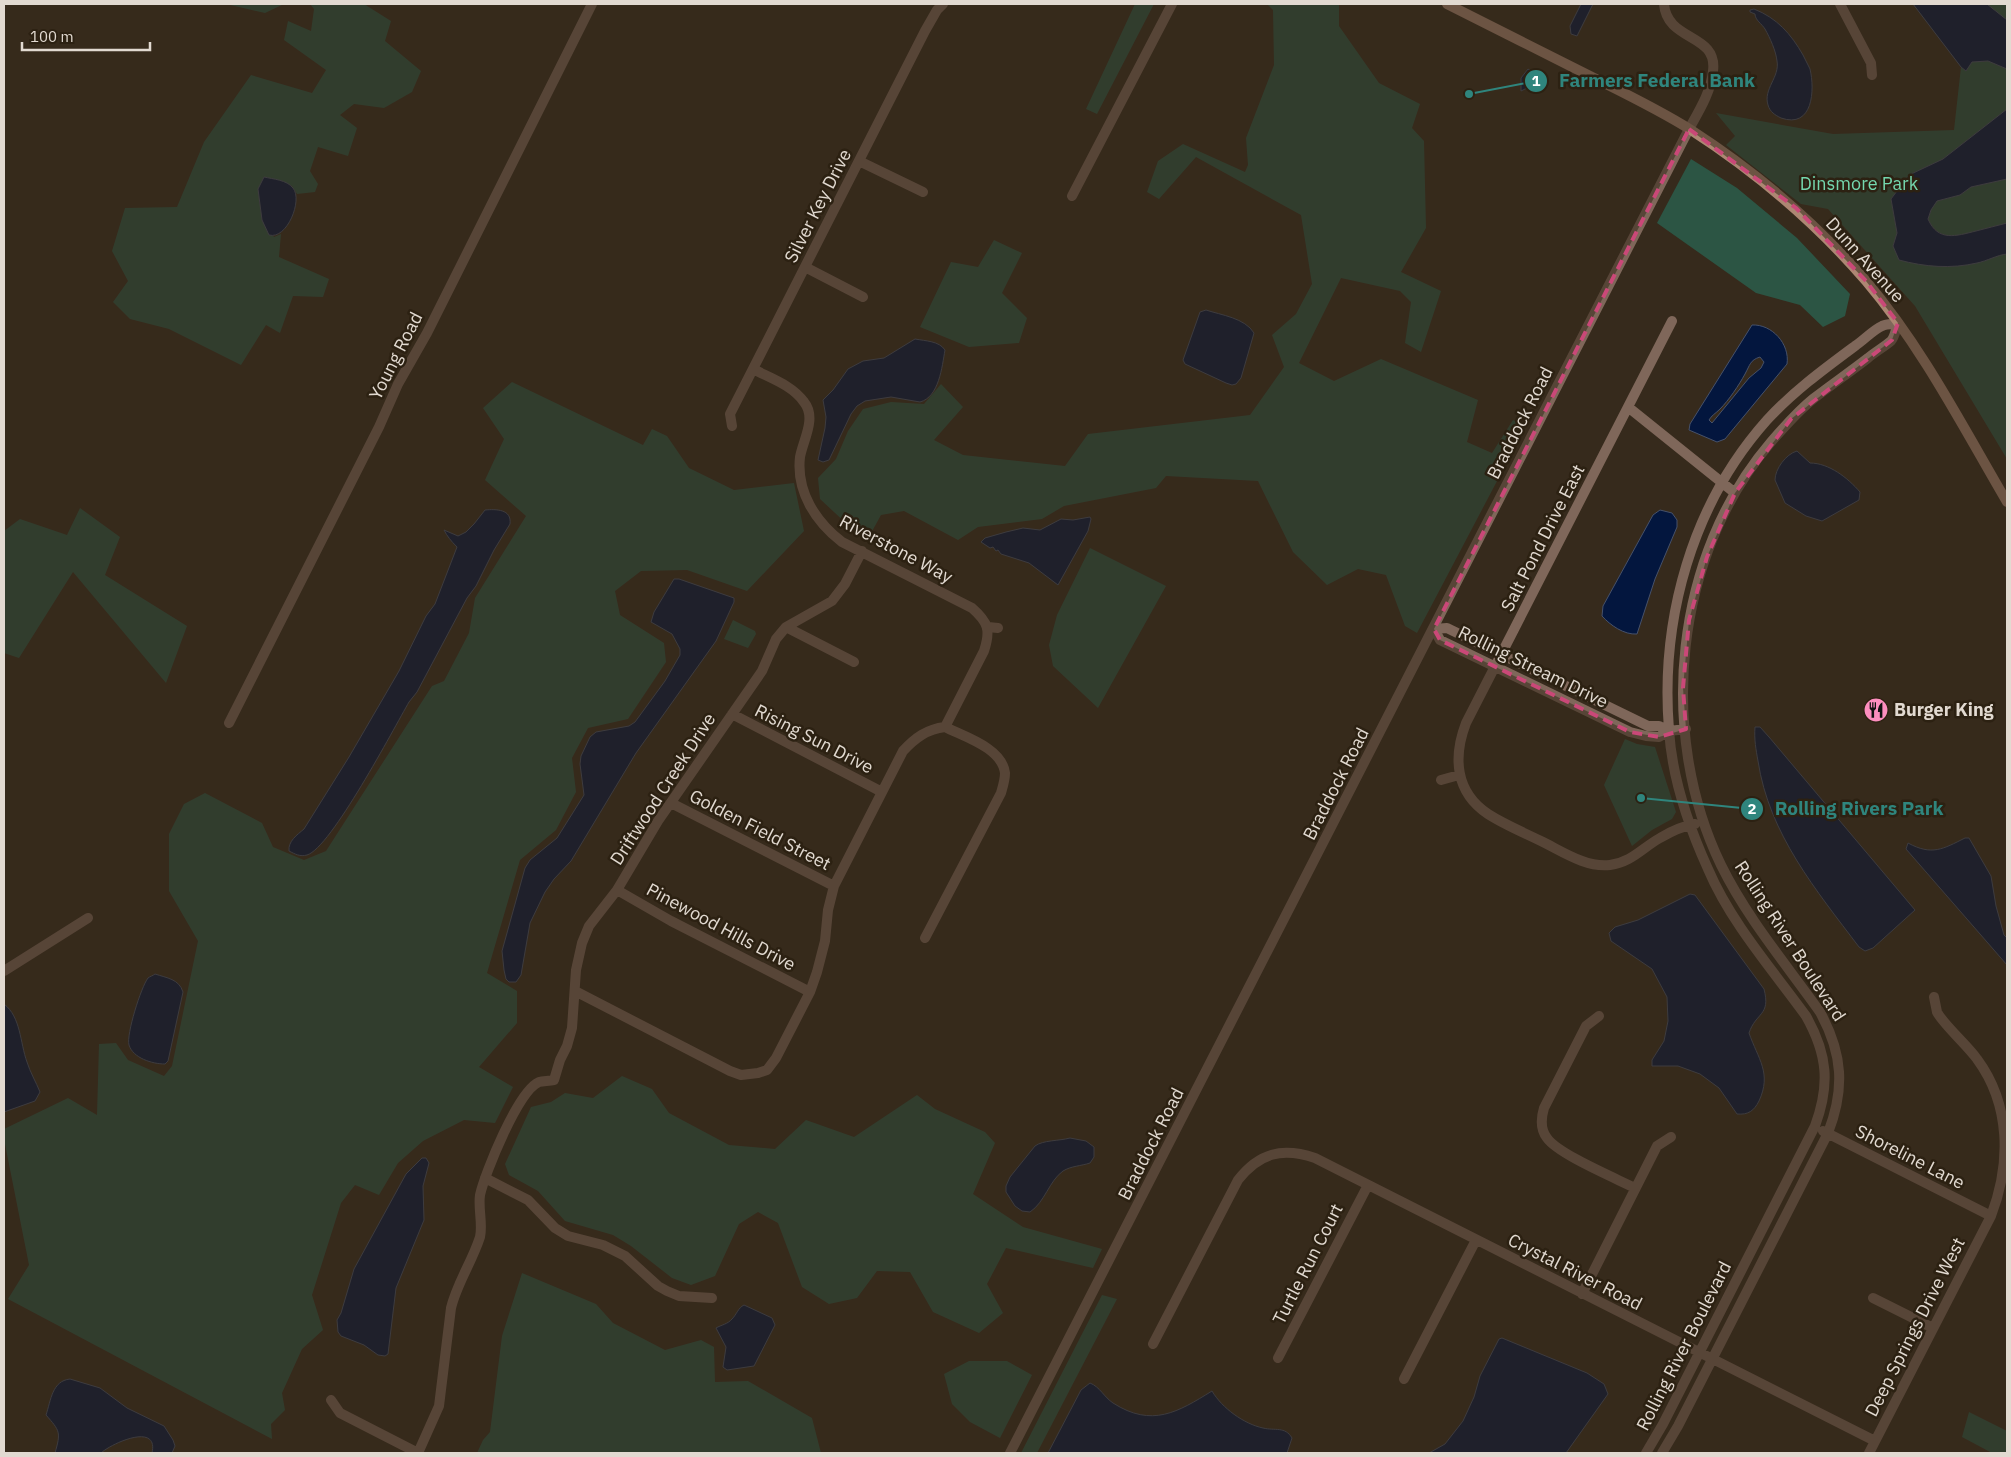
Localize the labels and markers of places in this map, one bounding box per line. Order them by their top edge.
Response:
callout: Farmers Federal Bank [1524,64,1765,98]
restaurant icon: Burger King [1863,697,1889,723]
place label: Burger King [1894,698,1994,721]
callout: Rolling Rivers Park [1740,792,1953,826]

